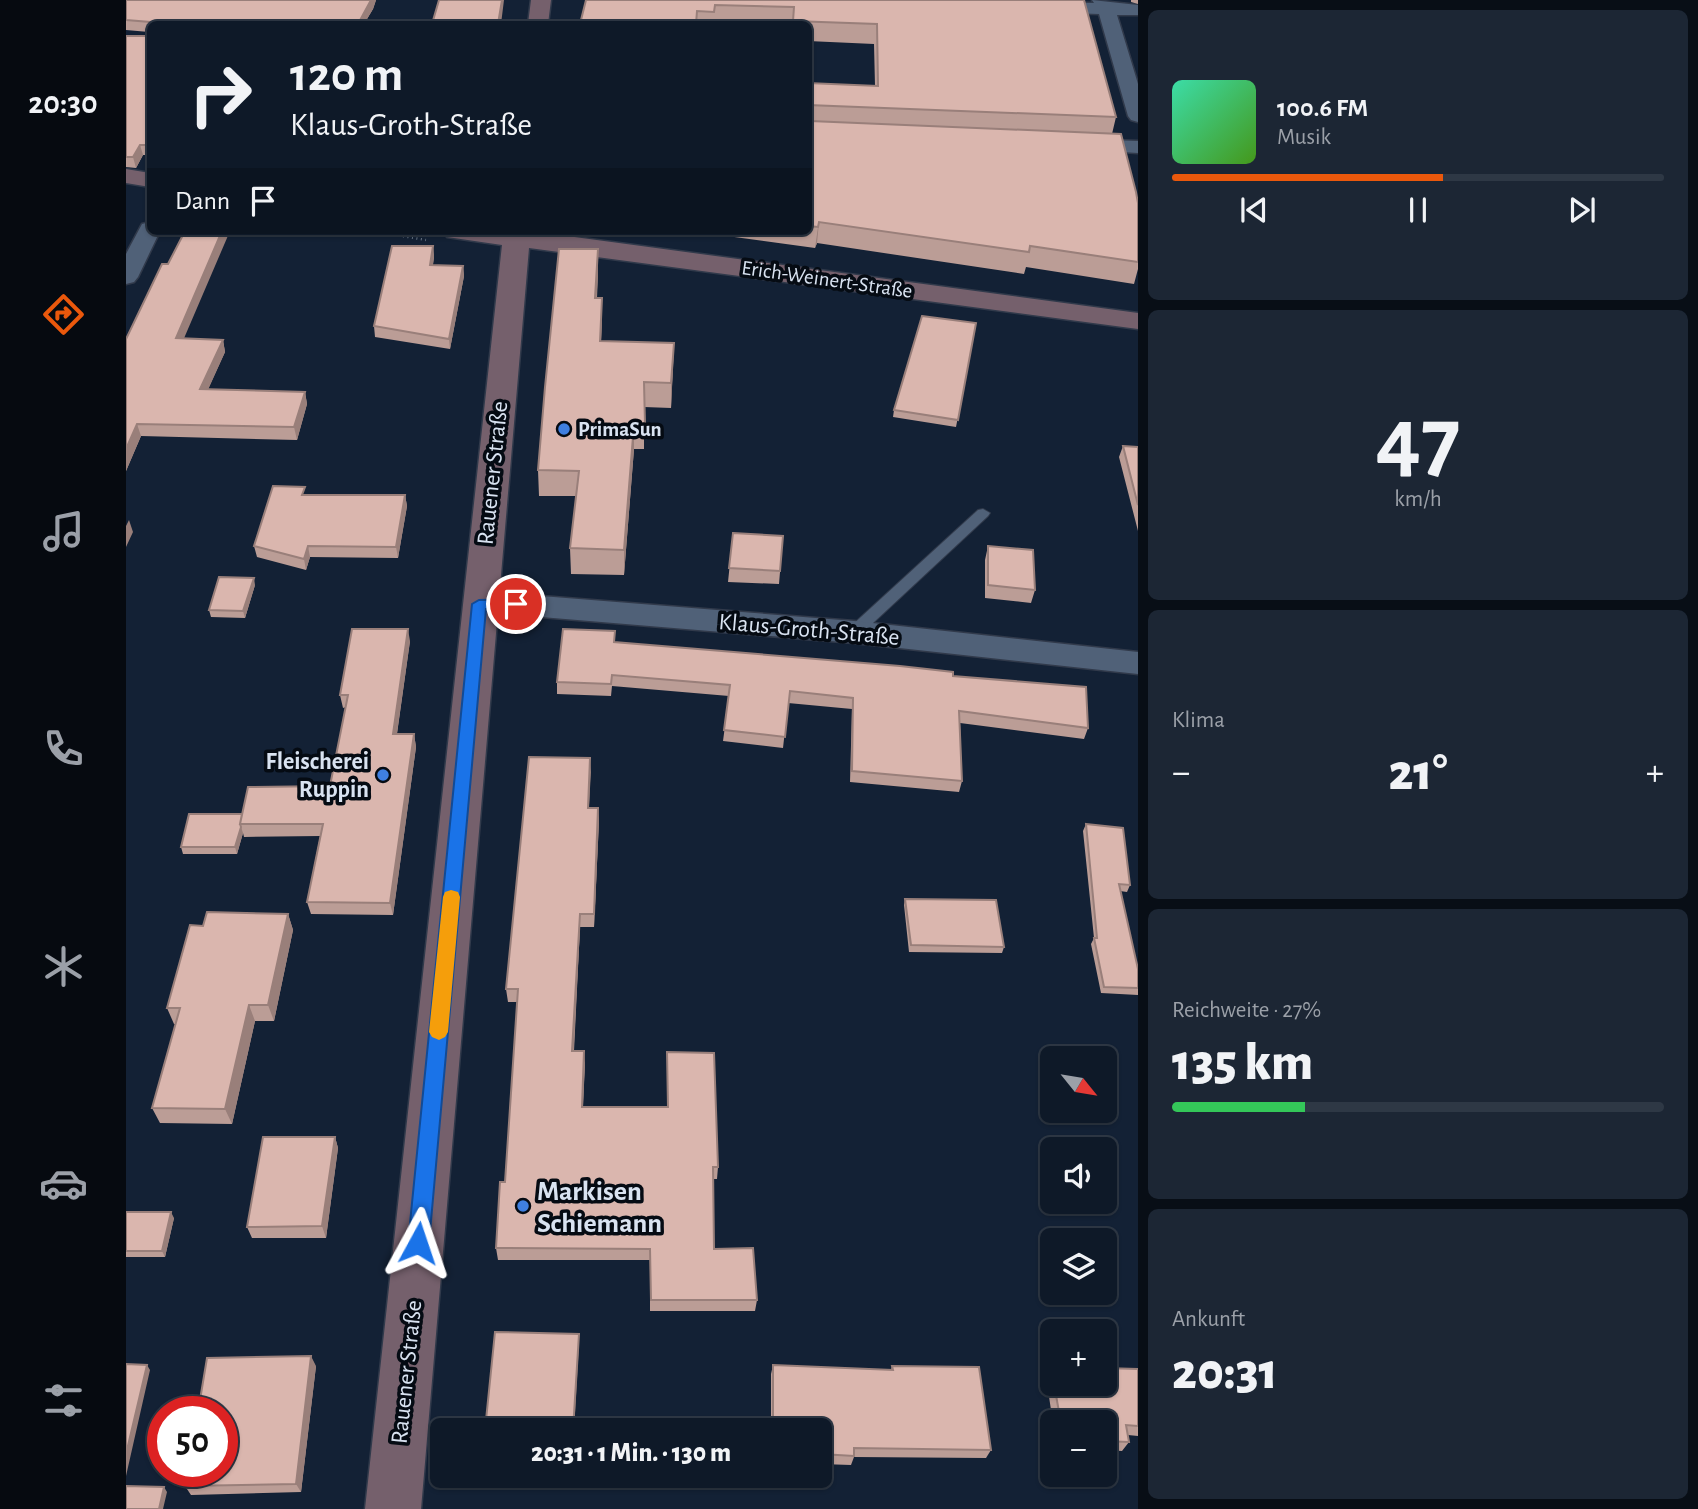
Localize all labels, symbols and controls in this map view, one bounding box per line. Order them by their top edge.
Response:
icon: right [175,49,266,140]
text: 120 m [290,51,403,100]
text: 20:30 [28,87,98,119]
text: 100.6 FM [1277,95,1368,121]
text: Klaus-Groth-Straße [290,109,532,141]
text: Musik [1277,126,1331,149]
icon: arrive [244,182,282,220]
text: Dann [175,188,230,214]
icon: previous [1235,191,1273,229]
icon: pause [1399,191,1437,229]
icon: next [1563,191,1601,229]
street label: Erich-Weinert-Straße [740,257,914,302]
icon: directions [39,290,88,339]
text: 47 [1375,395,1461,486]
street label: Rauener Straße [474,400,512,546]
place label: PrimaSun [578,419,662,440]
marker: PrimaSun [556,421,572,437]
text: km/h [1394,488,1442,511]
icon: music [39,507,88,556]
pin [486,574,546,634]
icon: arrive [497,585,535,623]
street label: Klaus-Groth-Straße [717,610,900,650]
text: Klima [1172,709,1225,732]
icon: phone [39,724,88,773]
text: 21° [1388,747,1448,799]
place label: Fleischerei Ruppin [266,750,369,802]
text: − [1172,754,1190,792]
text: + [1646,754,1664,792]
marker: Fleischerei Ruppin [375,767,391,783]
icon: climate [39,942,88,991]
text: Reichweite · 27% [1172,999,1321,1022]
text: 135 km [1172,1037,1313,1089]
north arrow [1040,1046,1116,1124]
map controls [1040,1046,1117,1487]
button: sound [1040,1137,1117,1214]
icon: car [39,1159,88,1208]
place label: Markisen Schiemann [537,1178,662,1238]
marker: Markisen Schiemann [515,1198,531,1214]
position arrow [381,1206,455,1280]
button: layers [1040,1228,1117,1305]
street label: Rauener Straße [388,1299,426,1445]
text: Ankunft [1172,1308,1245,1331]
button: + [1040,1319,1117,1396]
text: 20:31 [1172,1346,1278,1398]
icon: filters [39,1376,88,1425]
speed limit sign: 50 [147,1396,238,1487]
button: − [1040,1410,1117,1487]
text: 20:31 · 1 Min. · 130 m [531,1440,731,1466]

